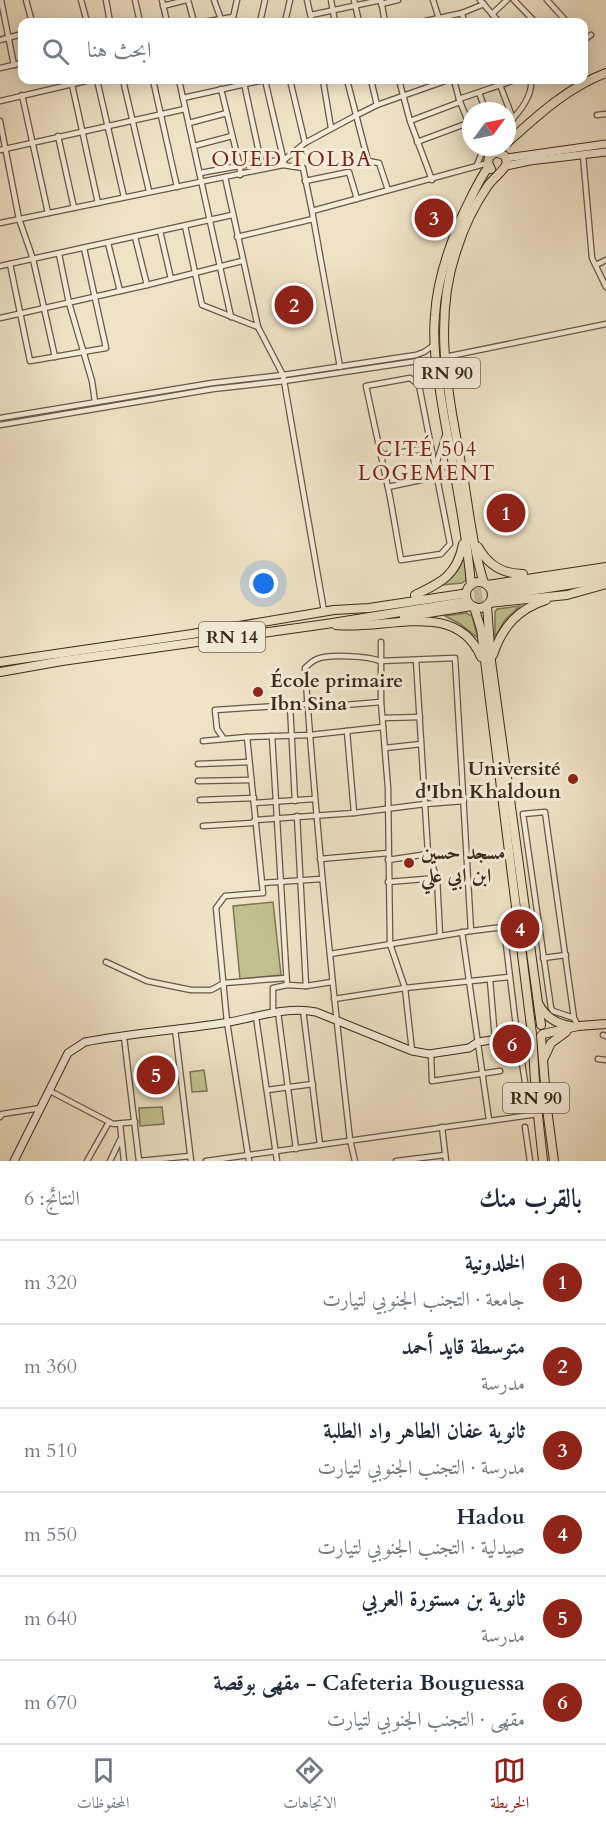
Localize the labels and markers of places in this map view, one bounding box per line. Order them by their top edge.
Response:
pin: 3 [414,196,454,240]
pin: 2 [274,282,314,328]
pin: 1 [486,490,526,536]
place label: École primaire Ibn Sina [270,667,403,717]
marker: École primaire Ibn Sina [251,685,265,699]
place label: Université d'Ibn Khaldoun [415,755,561,805]
marker: Université d'Ibn Khaldoun [566,772,580,786]
place label: مسجد حسين ابن ابي علي [420,839,505,895]
marker: مسجد حسين ابن ابي علي [402,856,416,870]
pin: 4 [500,906,540,952]
pin: 6 [492,1022,532,1066]
pin: 5 [136,1052,176,1098]

